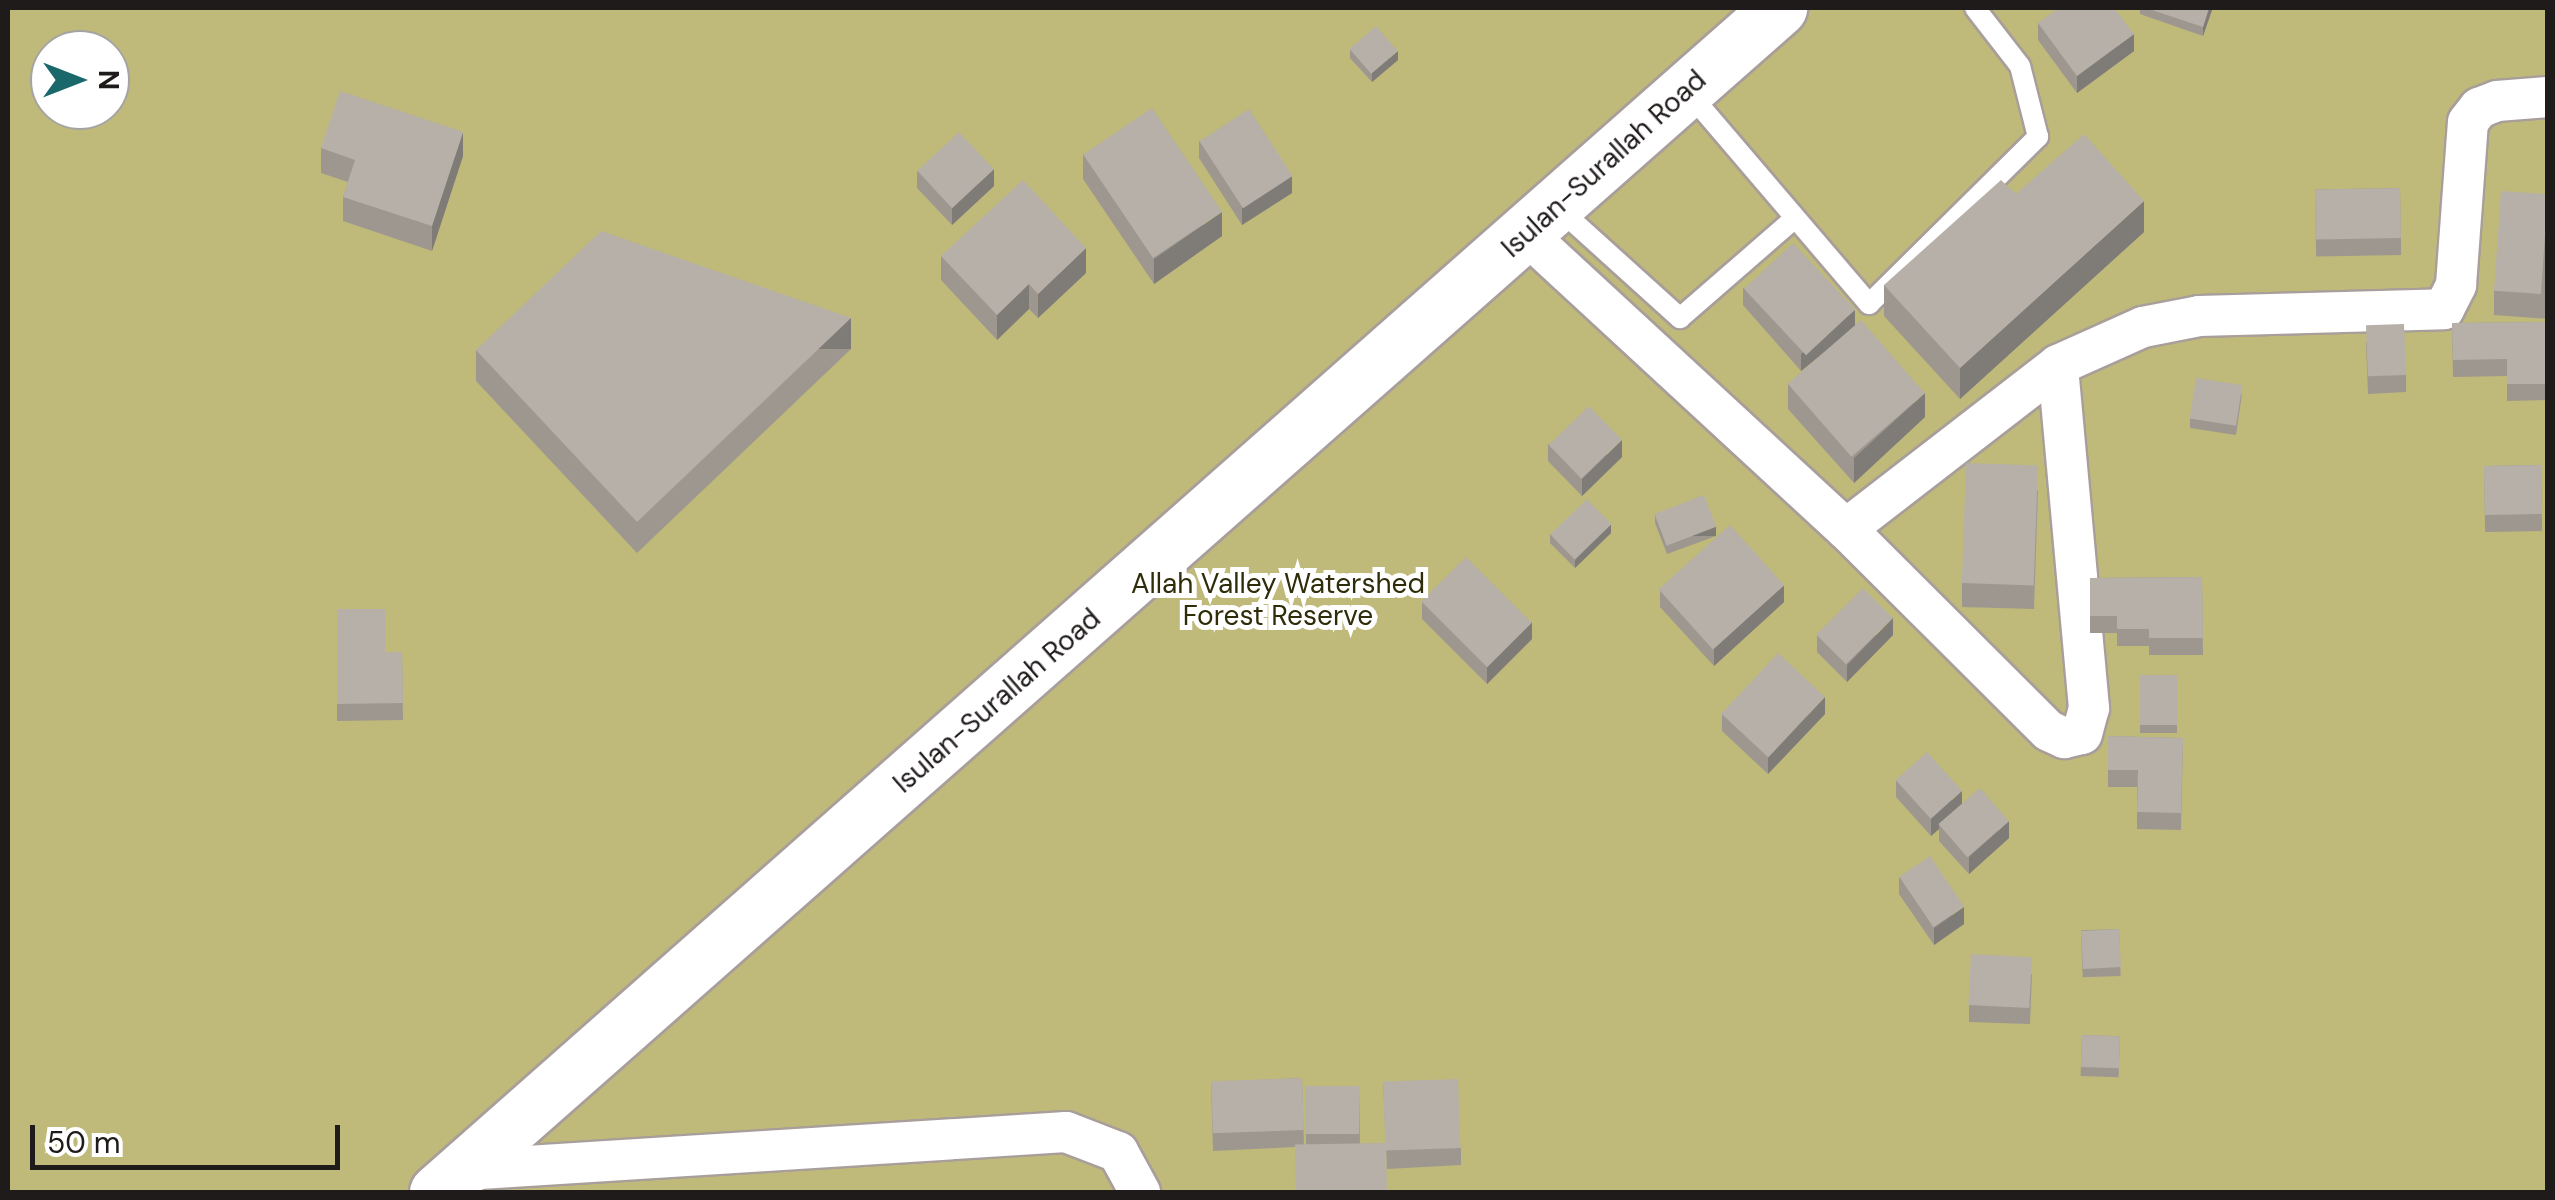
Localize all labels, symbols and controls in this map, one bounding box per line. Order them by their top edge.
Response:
north arrow [30,30,130,130]
street label: Isulan-Surallah Road [1495,63,1713,265]
text: N [90,70,127,90]
park label: Allah Valley Watershed Forest Reserve [1131,567,1425,633]
street label: Isulan-Surallah Road [886,602,1108,800]
scale bar [35,1105,345,1167]
text: 50 m [47,1123,121,1162]

